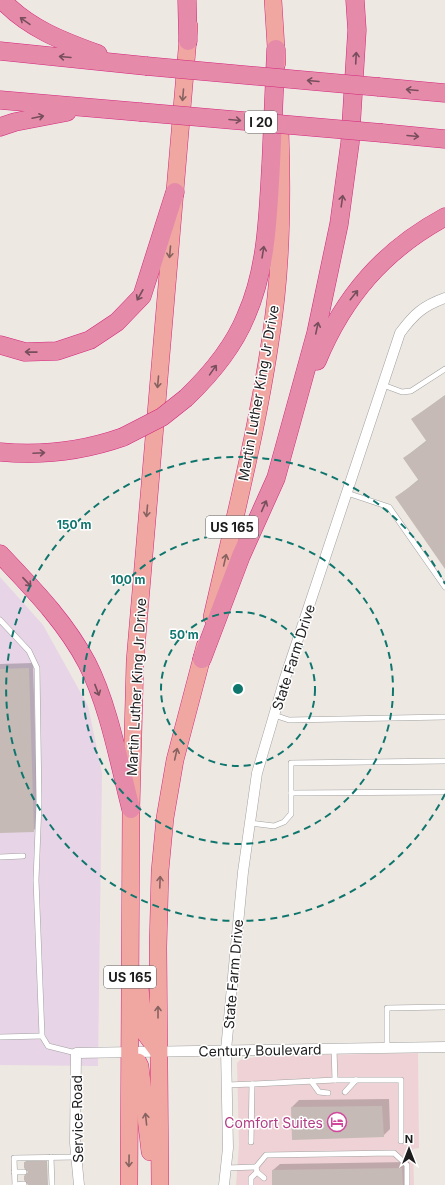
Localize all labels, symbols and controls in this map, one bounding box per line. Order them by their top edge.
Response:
one-way arrow [20,17,31,25]
one-way arrow [352,52,359,65]
one-way arrow [59,54,72,61]
one-way arrow [307,77,320,85]
one-way arrow [406,86,419,94]
one-way arrow [180,88,187,101]
road number: I 20 [245,111,277,133]
one-way arrow [31,113,44,121]
one-way arrow [228,117,241,124]
one-way arrow [406,132,419,140]
one-way arrow [338,195,346,208]
one-way arrow [166,245,173,258]
one-way arrow [259,246,267,259]
one-way arrow [136,289,144,301]
one-way arrow [350,289,359,300]
street label: Martin Luther King Jr Drive [234,304,282,482]
one-way arrow [313,322,321,335]
one-way arrow [25,348,38,355]
one-way arrow [209,365,217,376]
one-way arrow [154,375,161,388]
one-way arrow [32,450,45,457]
one-way arrow [260,501,268,513]
one-way arrow [143,504,150,517]
road number: US 165 [206,516,258,538]
text: 150 m [57,517,91,532]
one-way arrow [221,554,229,567]
text: 100 m [110,572,146,587]
one-way arrow [22,577,31,587]
street label: Martin Luther King Jr Drive [123,597,149,777]
street label: State Farm Drive [268,602,318,712]
text: 50 m [169,627,199,642]
centre of rings [231,682,245,696]
one-way arrow [94,684,102,696]
one-way arrow [173,747,180,760]
one-way arrow [156,876,164,889]
street label: State Farm Drive [220,918,246,1030]
road number: US 165 [104,966,156,988]
one-way arrow [154,1006,162,1019]
street label: Century Boulevard [198,1040,322,1060]
street label: Service Road [68,1075,86,1163]
hotel icon: Comfort Suites [326,1111,348,1133]
one-way arrow [142,1113,150,1126]
place label: Comfort Suites [224,1114,323,1131]
north arrow [389,1129,429,1169]
text: N [405,1132,413,1146]
one-way arrow [125,1154,133,1167]

